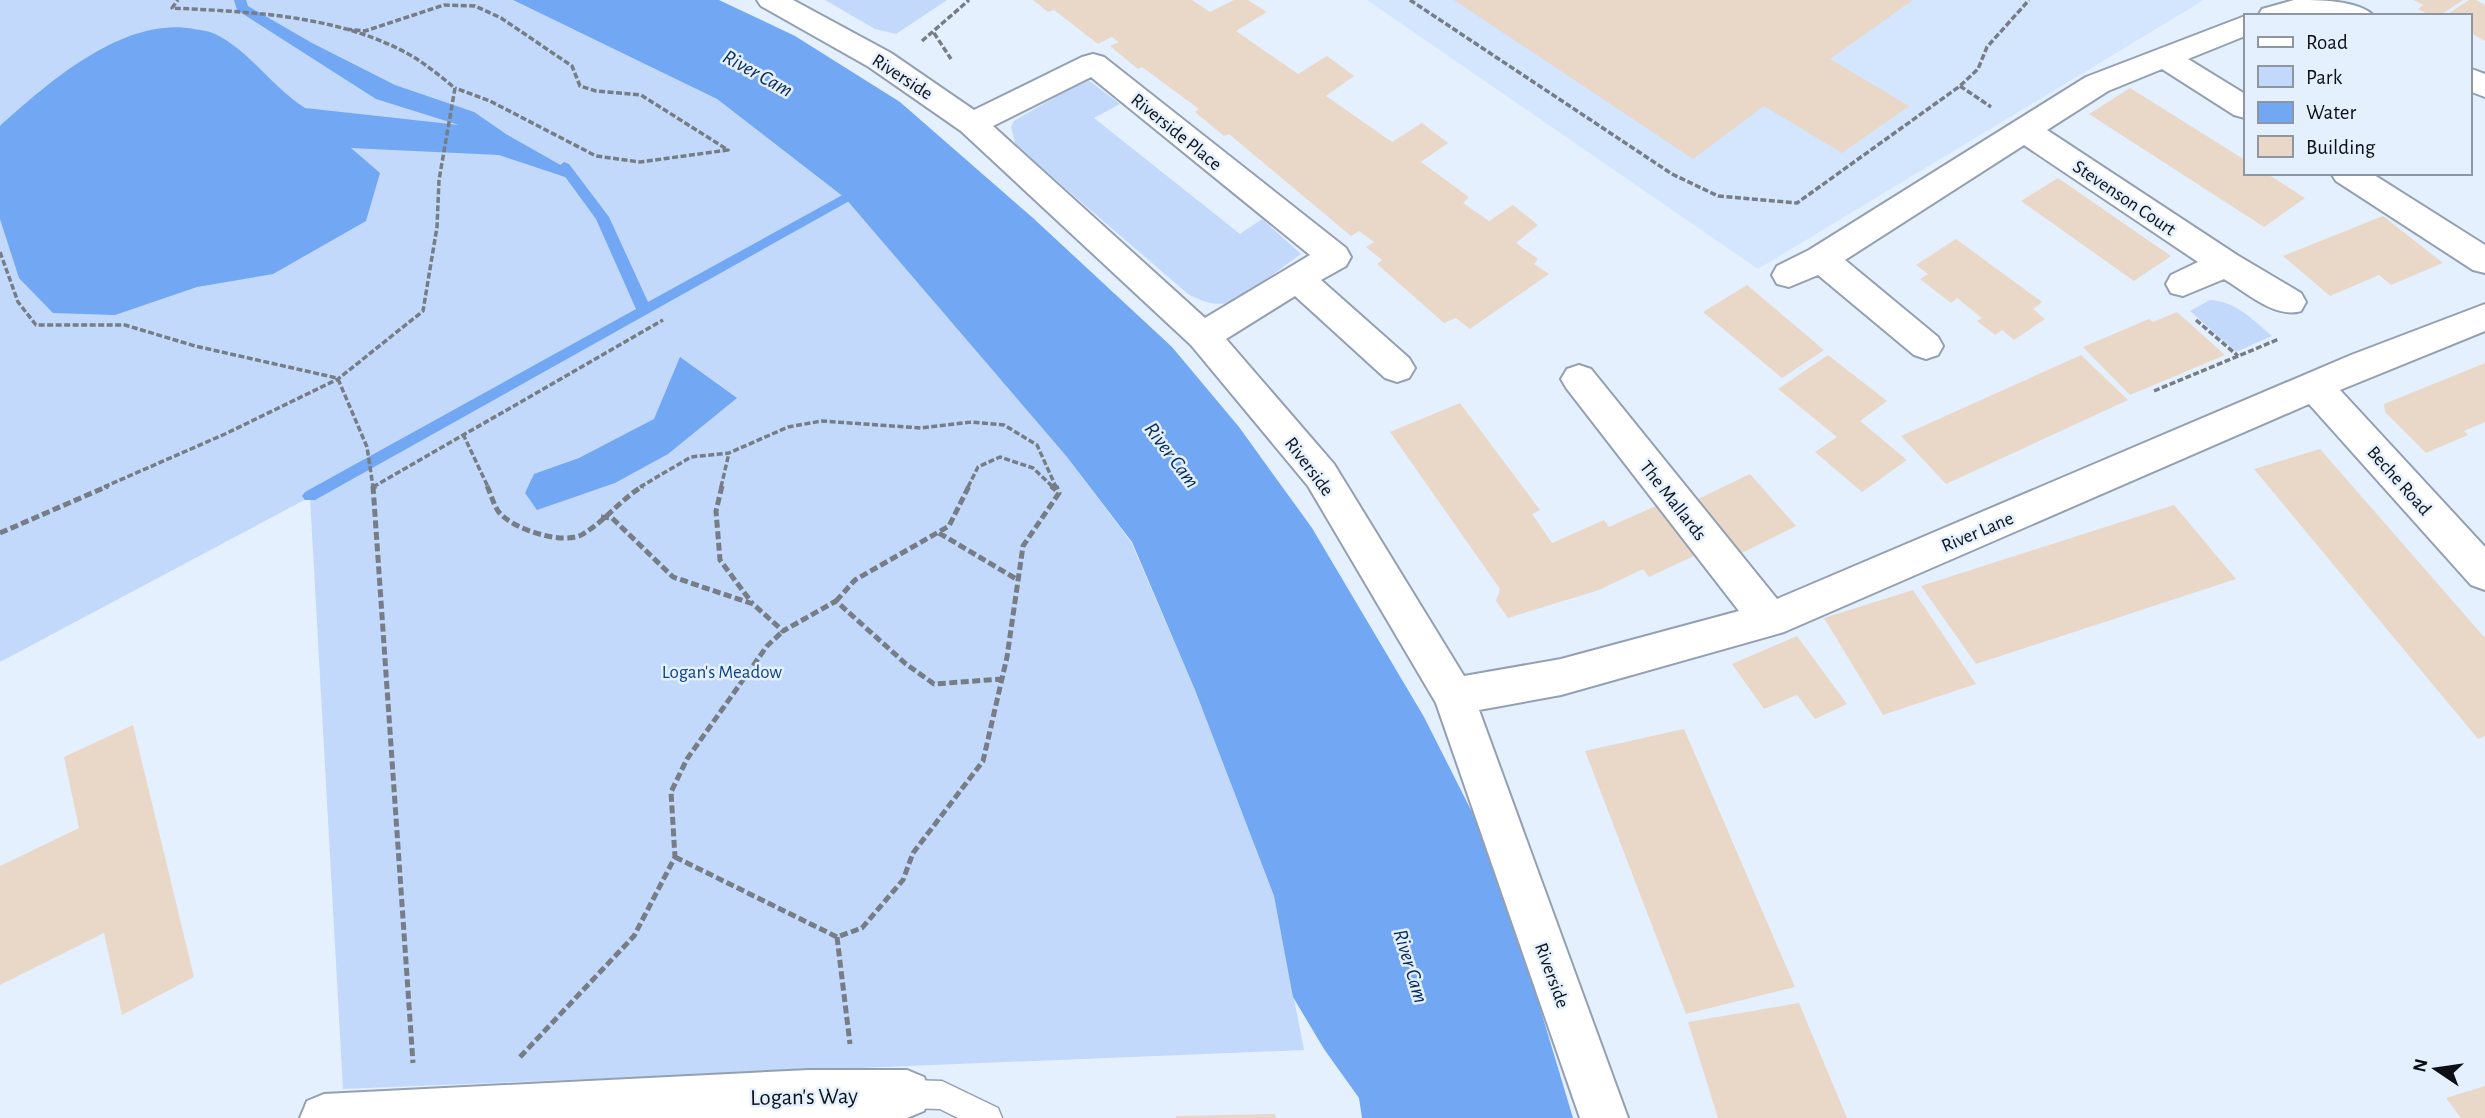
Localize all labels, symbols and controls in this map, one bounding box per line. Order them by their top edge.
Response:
legend [2244,14,2471,175]
text: Road [2306,32,2348,53]
water label: River Cam [719,46,796,101]
street label: Riverside [868,51,936,104]
text: Park [2306,67,2343,88]
street label: Riverside Place [1127,90,1225,174]
text: Water [2306,102,2356,123]
text: Building [2306,137,2376,158]
street label: Stevenson Court [2069,157,2179,240]
water label: River Cam [1140,419,1203,492]
street label: Riverside [1281,434,1337,500]
street label: Beche Road [2363,443,2435,519]
street label: The Mallards [1636,457,1710,544]
street label: River Lane [1939,509,2016,556]
park label: Logan's Meadow [662,663,782,682]
water label: River Cam [1389,927,1432,1006]
street label: Riverside [1531,940,1572,1011]
north arrow [2401,1034,2471,1104]
text: N [2410,1057,2432,1074]
street label: Logan's Way [750,1085,858,1110]

